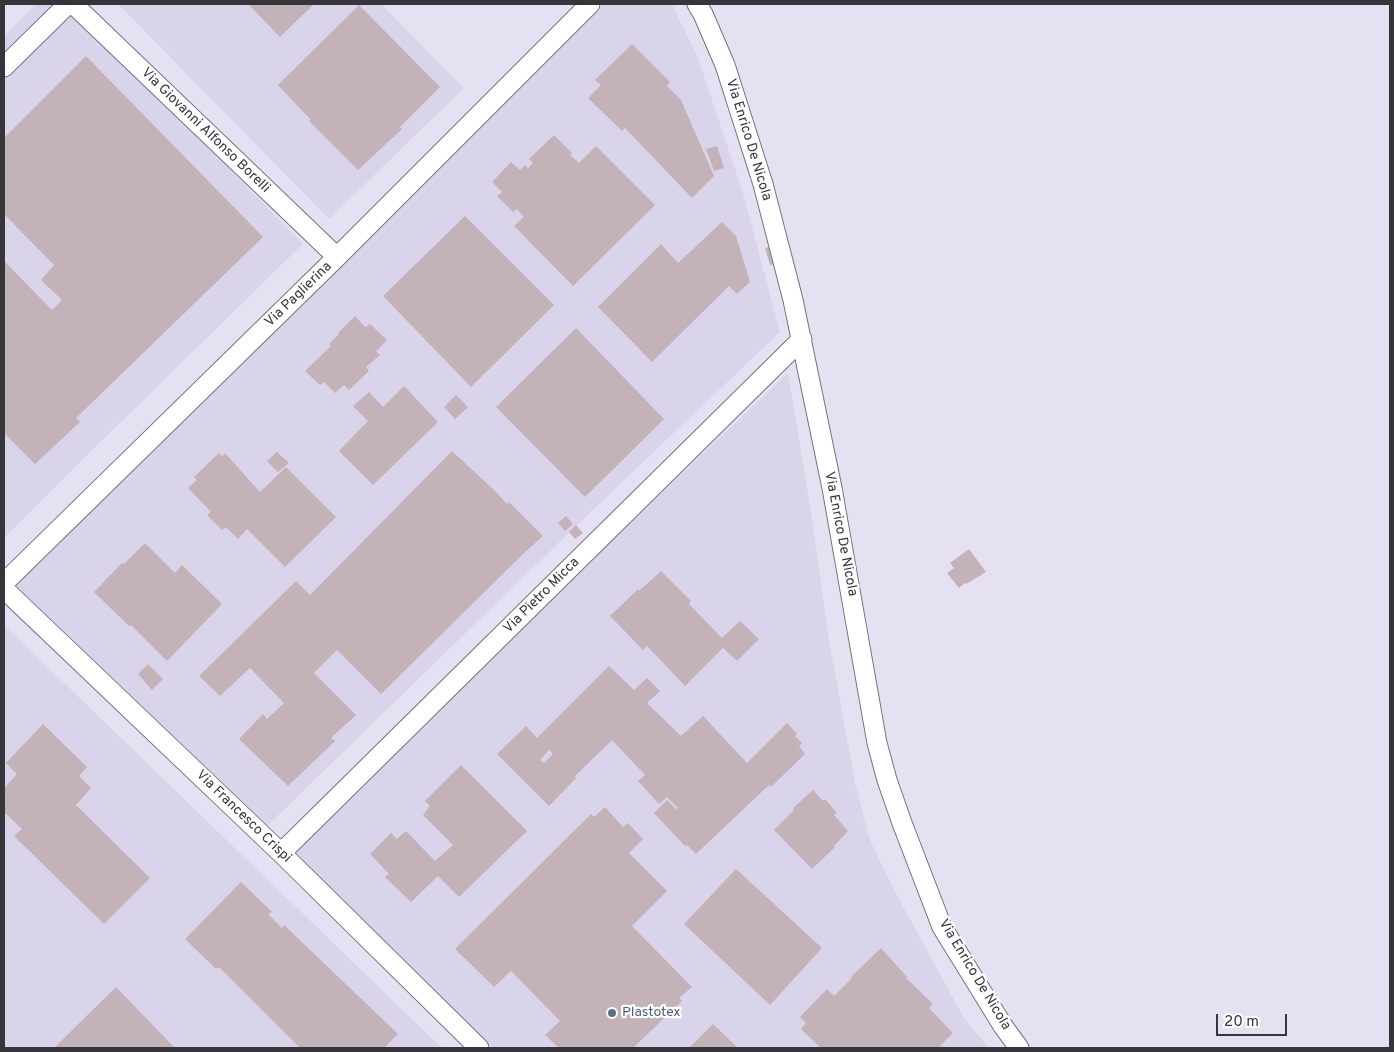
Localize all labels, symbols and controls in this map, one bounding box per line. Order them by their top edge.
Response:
street label: Via Giovanni Alfonso Borelli [137,65,273,197]
street label: Via Enrico De Nicola [721,77,775,203]
street label: Via Paglierina [262,259,336,331]
street label: Via Enrico De Nicola [820,470,860,598]
street label: Via Pietro Micca [501,555,583,637]
street label: Via Francesco Crispi [192,767,294,867]
street label: Via Enrico De Nicola [934,916,1014,1034]
scale bar [1219,1004,1290,1036]
place label: Plastotex [622,1005,681,1021]
marker: Plastotex [606,1007,618,1019]
text: 20 m [1224,1013,1259,1032]

